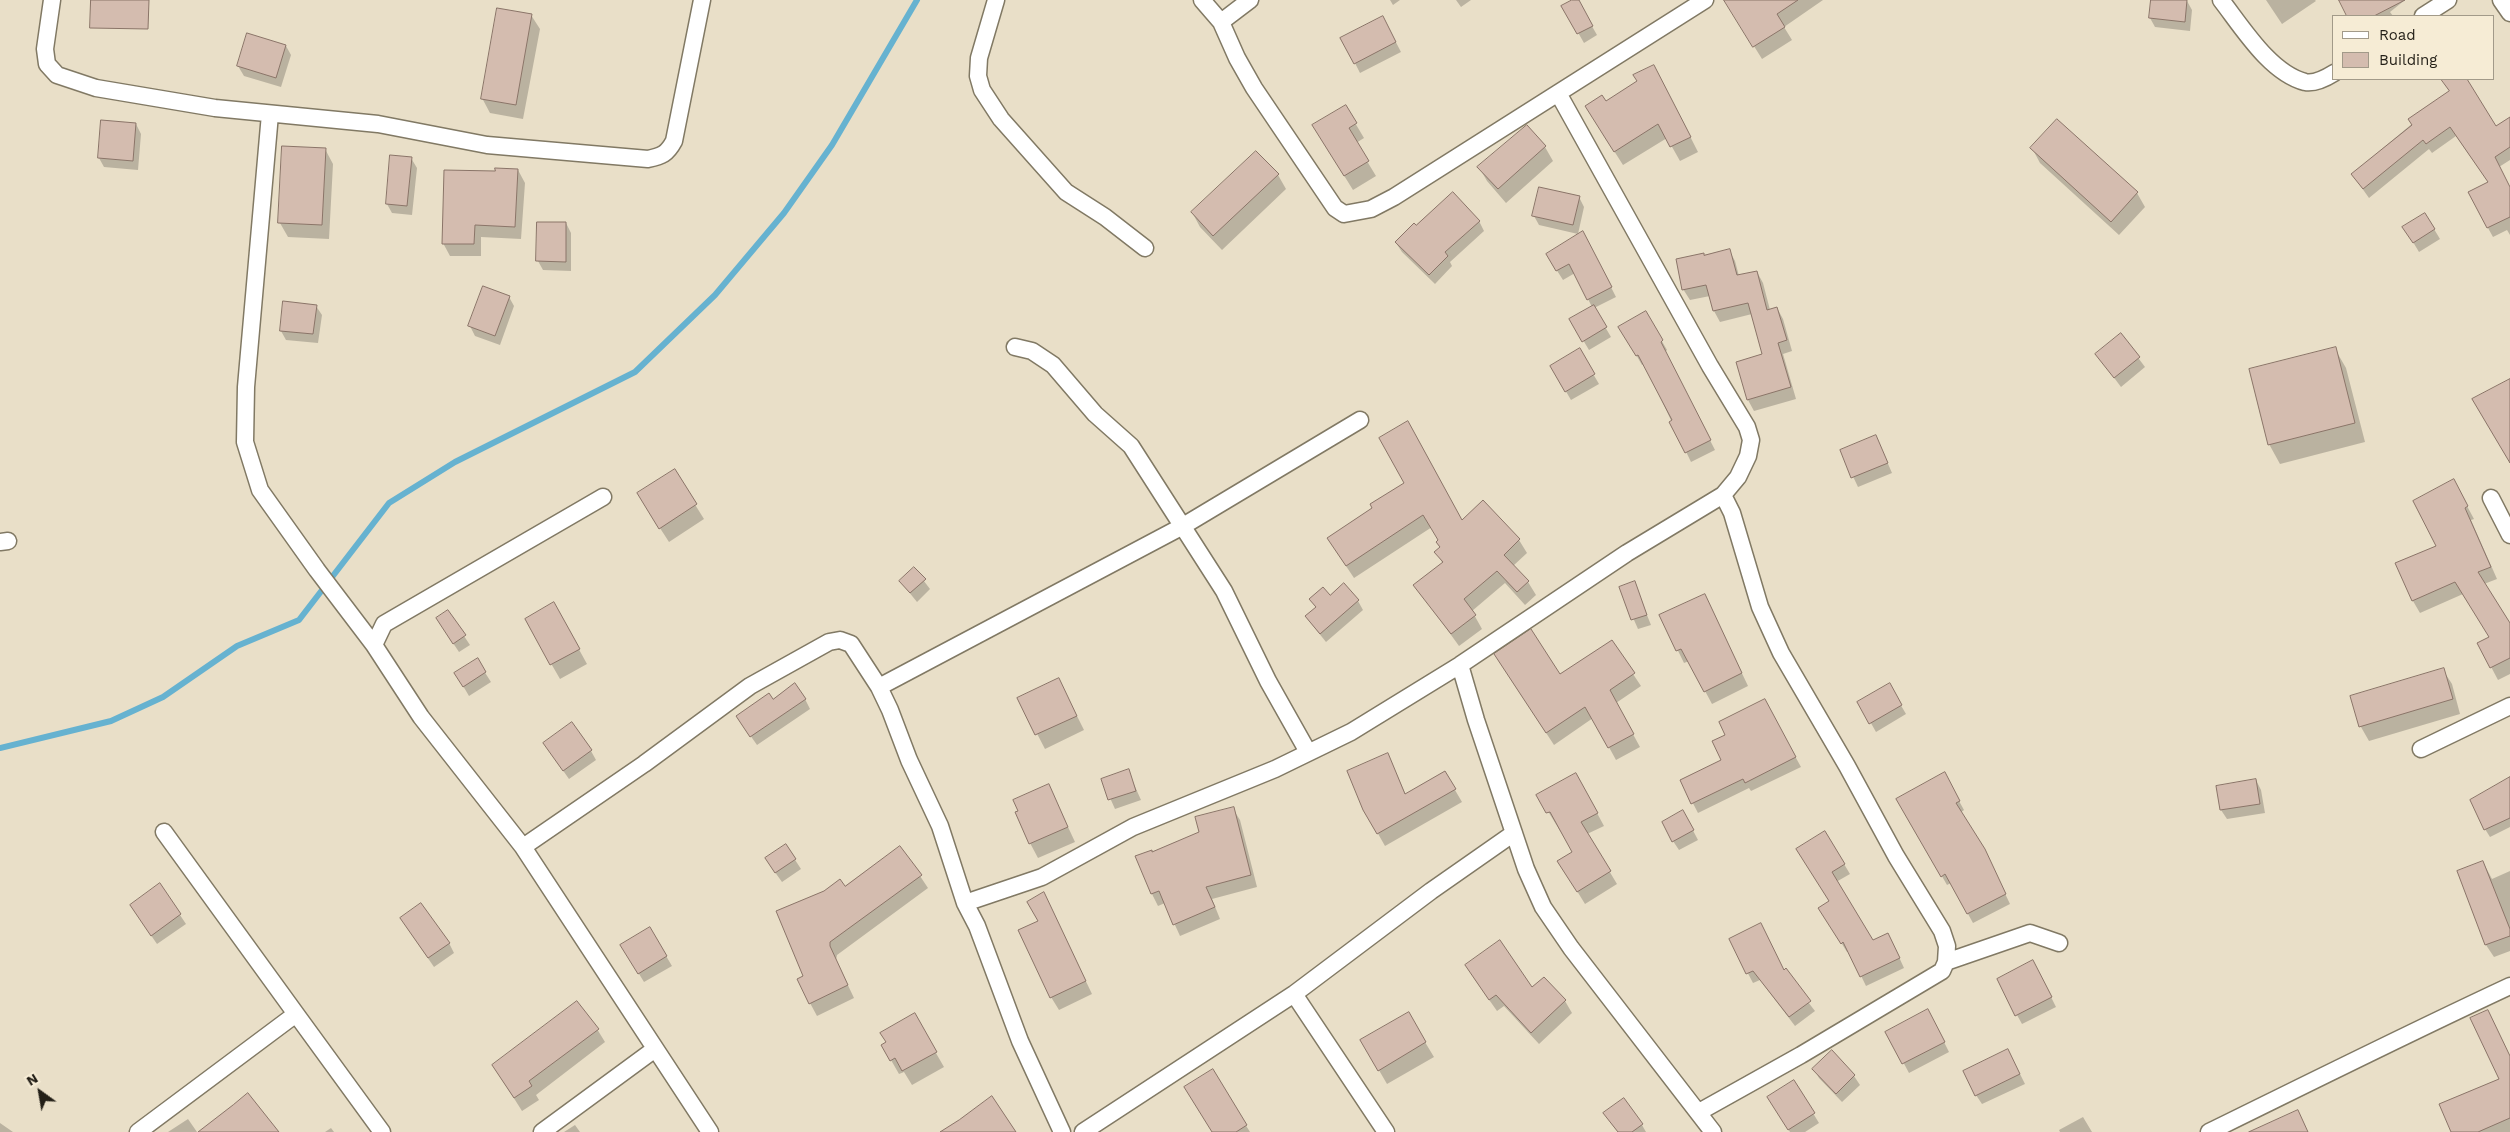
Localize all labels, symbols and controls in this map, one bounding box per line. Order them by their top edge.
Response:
legend [2332,15,2495,80]
text: Road [2379,26,2416,44]
text: Building [2379,51,2437,69]
north arrow [15,1067,65,1117]
text: N [23,1070,41,1089]

